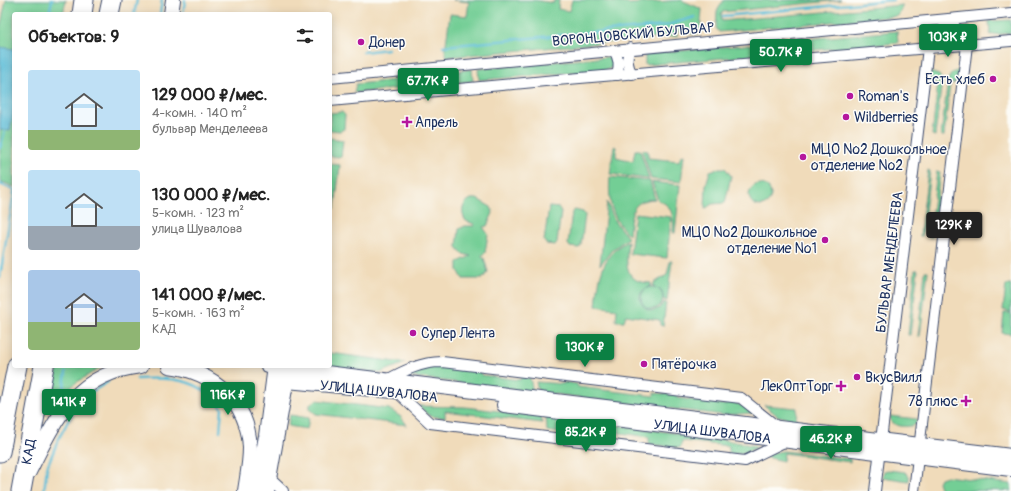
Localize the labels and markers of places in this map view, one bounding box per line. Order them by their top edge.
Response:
pin: 103K ₽ [915,24,981,58]
place label: Донер [368,34,406,51]
marker: Донер [356,37,366,47]
pin: 50.7K ₽ [744,39,818,73]
pin: 67.7K ₽ [391,68,465,102]
place label: Есть хлеб [925,71,985,88]
marker: Есть хлеб [988,74,998,84]
place label: Roman's [858,88,909,105]
marker: Roman's [845,91,855,101]
place label: Wildberries [854,109,919,126]
marker: Wildberries [841,112,851,122]
place label: Апрель [415,114,459,131]
marker: Апрель [402,117,412,127]
place label: МЦО №2 Дошкольное отделение №2 [811,141,947,174]
marker: МЦО №2 Дошкольное отделение №2 [798,152,808,162]
pin: 129K ₽ [921,212,987,246]
place label: МЦО №2 Дошкольное отделение №1 [681,224,817,257]
marker: МЦО №2 Дошкольное отделение №1 [820,235,830,245]
place label: Супер Лента [421,325,495,342]
marker: Супер Лента [408,328,418,338]
pin: 130K ₽ [552,334,618,368]
place label: Пятёрочка [652,356,716,373]
marker: Пятёрочка [639,359,649,369]
place label: ВкусВилл [865,369,922,386]
marker: ВкусВилл [852,372,862,382]
place label: ЛекОптТорг [760,378,833,395]
marker: ЛекОптТорг [836,381,846,391]
pin: 116K ₽ [195,382,261,416]
pin: 141K ₽ [36,389,102,423]
place label: 78 плюс [908,393,958,410]
marker: 78 плюс [961,396,971,406]
pin: 85.2K ₽ [549,419,623,453]
pin: 46.2K ₽ [794,426,868,460]

